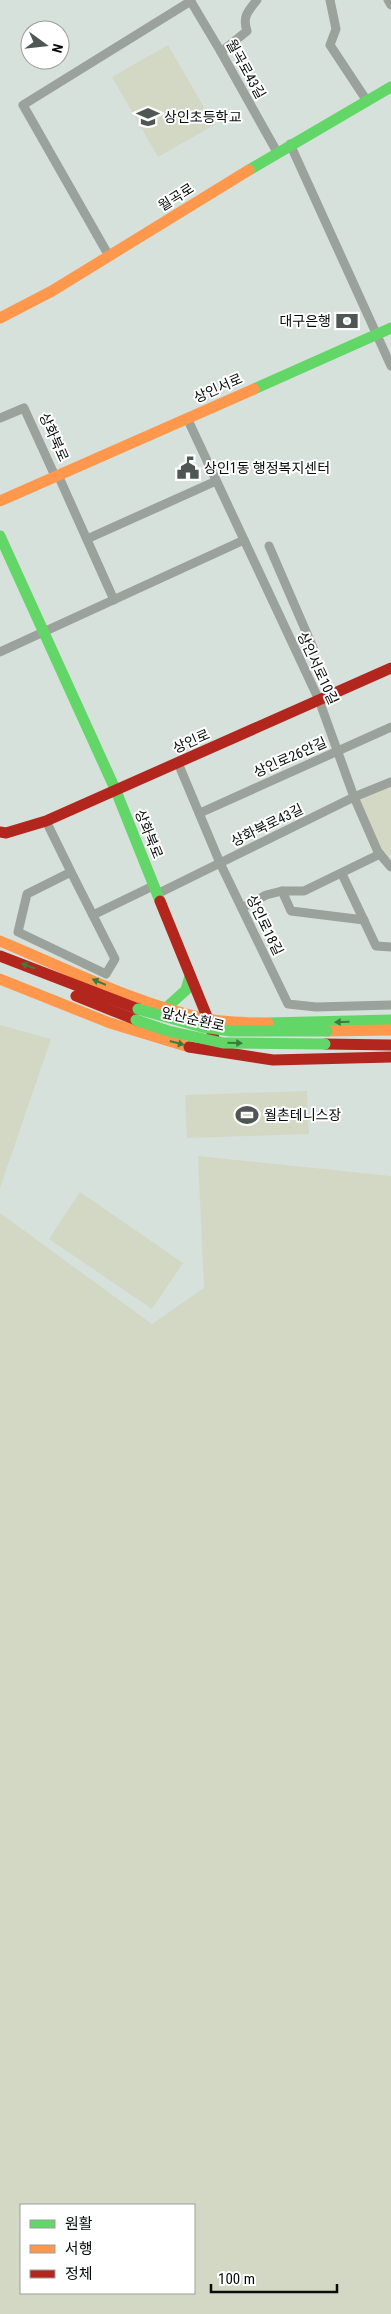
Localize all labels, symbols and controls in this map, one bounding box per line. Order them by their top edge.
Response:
north arrow [20,20,70,70]
street label: 월곡로43길 [223,37,269,101]
text: N [49,42,66,55]
school or university icon: 상인초등학교 [135,104,161,130]
place label: 상인초등학교 [164,109,241,125]
street label: 월곡로 [155,180,197,214]
bank icon: 대구은행 [334,308,360,334]
place label: 대구은행 [279,313,331,329]
street label: 상인서로 [191,370,245,406]
street label: 상화북로 [36,410,72,464]
public building icon: 상인1동 행정복지센터 [175,455,201,481]
place label: 상인1동 행정복지센터 [204,460,330,476]
street label: 상인서로10길 [294,629,342,707]
street label: 상인로 [170,726,212,756]
street label: 상인로26안길 [251,734,329,780]
street label: 상화북로43길 [228,801,306,849]
street label: 상화북로 [132,807,166,861]
street label: 상인로18길 [243,892,287,958]
one-way arrow [20,962,35,969]
one-way arrow [91,978,106,986]
street label: 앞산순환로 [160,1004,226,1034]
one-way arrow [334,1018,350,1026]
one-way arrow [170,1039,185,1047]
one-way arrow [227,1039,243,1047]
sports icon: 월촌테니스장 [234,1102,260,1128]
place label: 월촌테니스장 [264,1107,341,1123]
legend [20,2204,195,2294]
text: 원활 [65,2215,93,2233]
text: 서행 [65,2240,93,2258]
scale bar [211,2262,337,2294]
text: 정체 [65,2265,93,2283]
text: 100 m [218,2270,255,2288]

